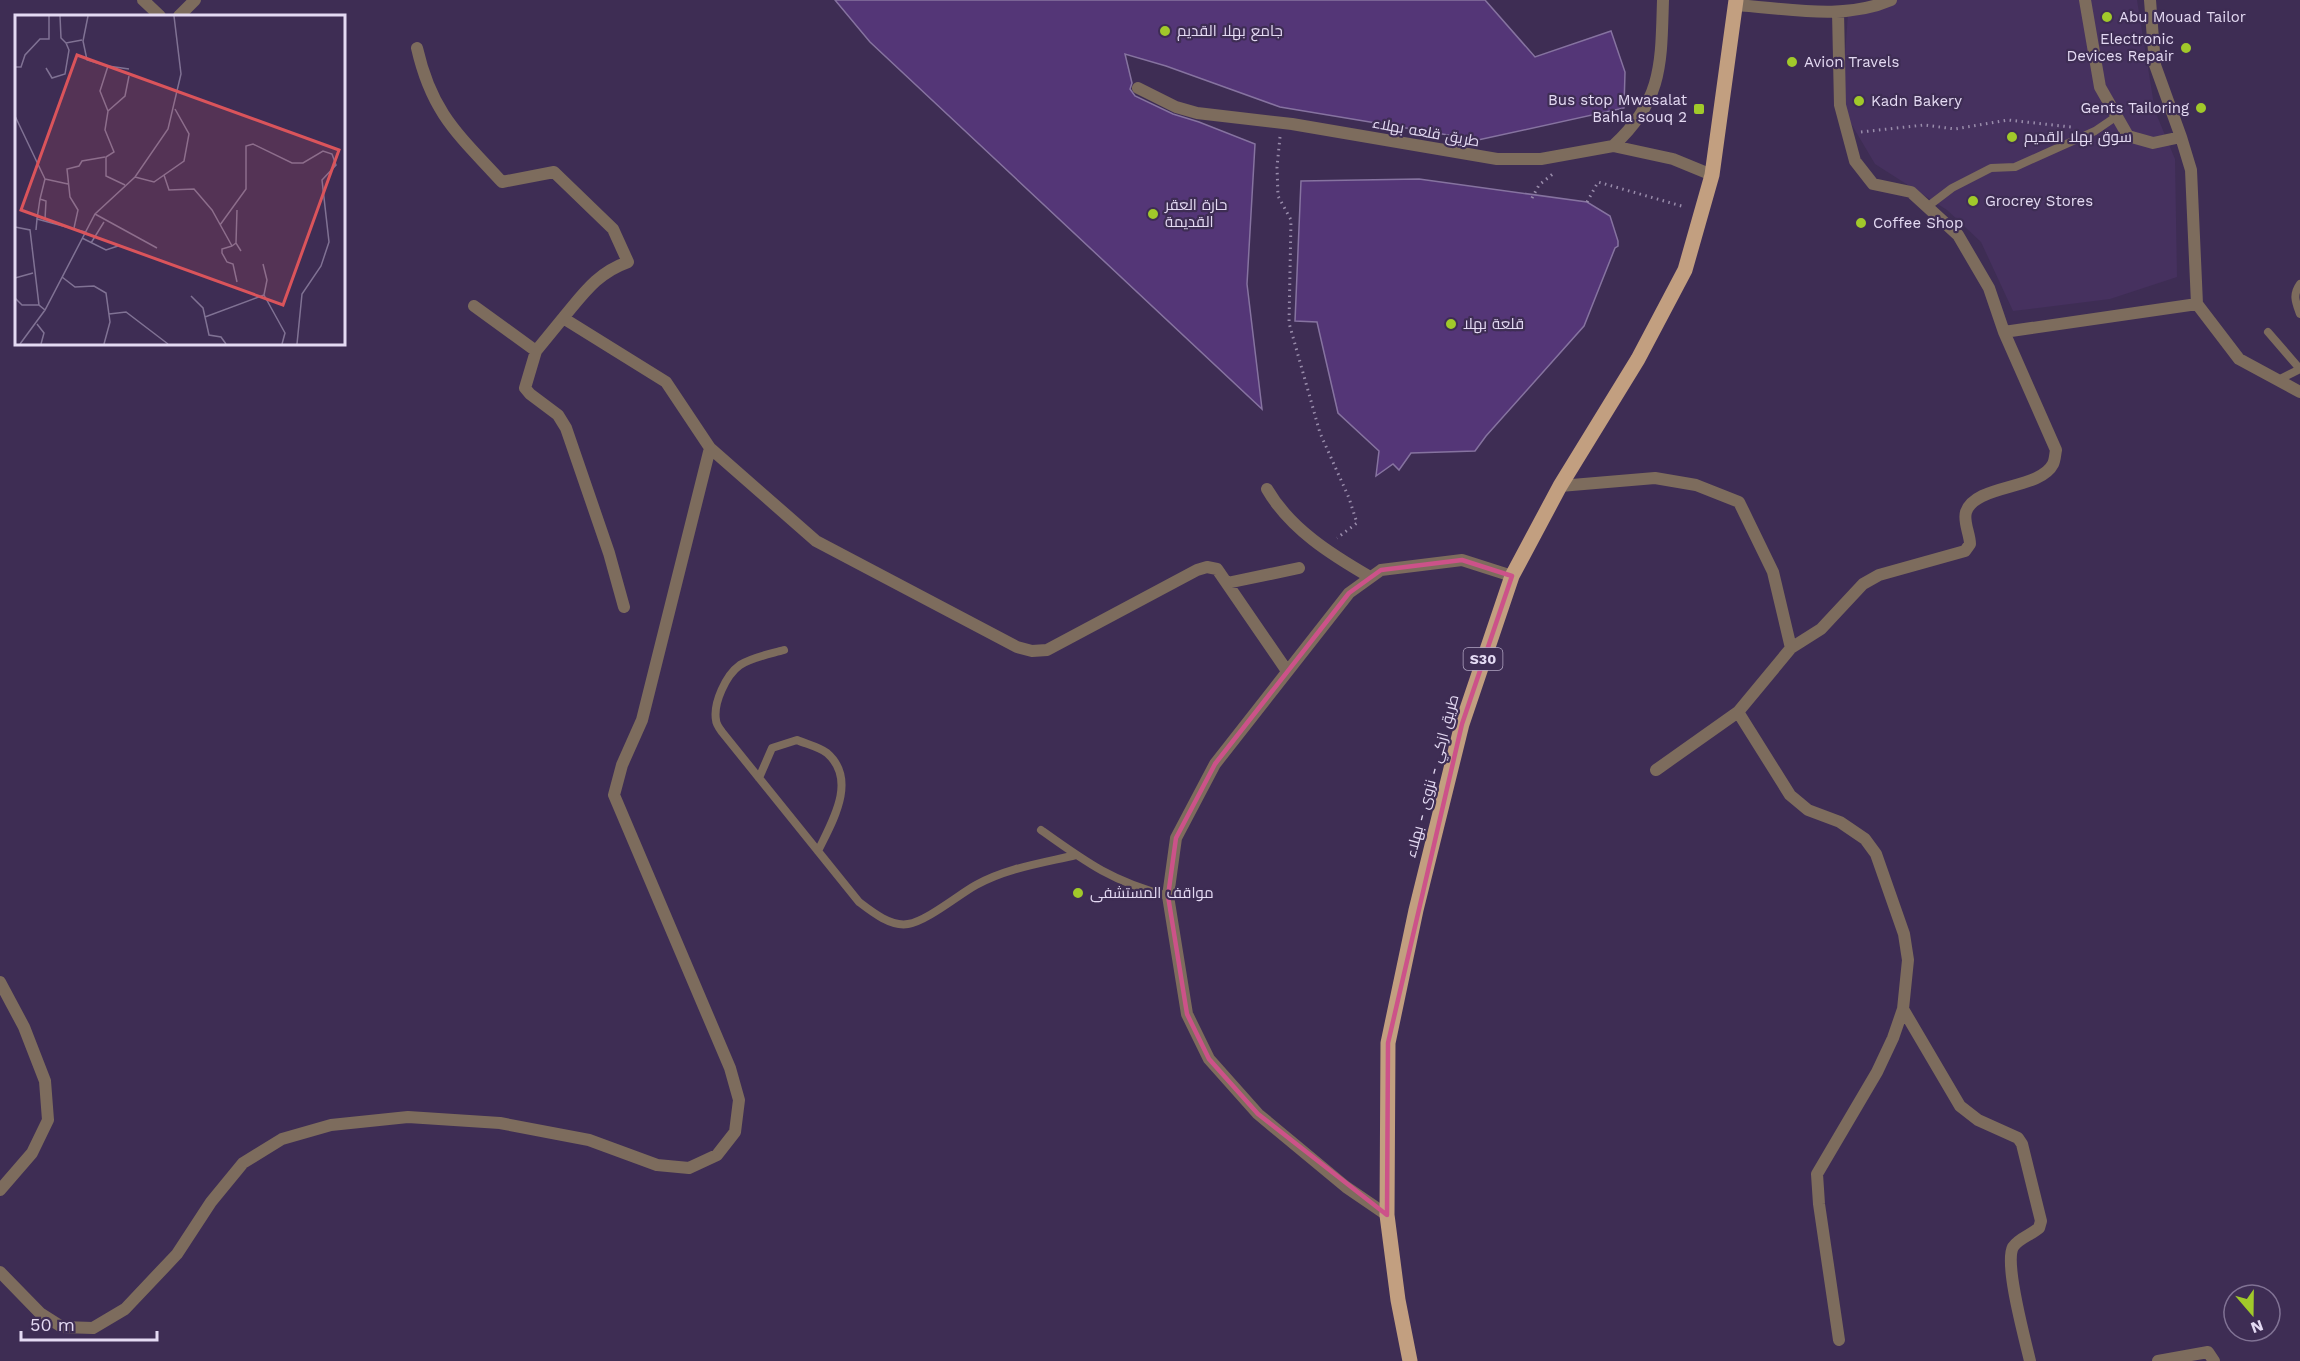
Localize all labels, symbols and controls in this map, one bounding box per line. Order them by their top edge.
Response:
place label: Abu Mouad Tailor [2119,8,2246,26]
marker: Abu Mouad Tailor [2100,10,2114,24]
inset map [15,15,345,345]
place label: جامع بهلا القديم [1177,22,1283,42]
marker: جامع بهلا القديم [1158,24,1172,38]
place label: Electronic Devices Repair [2066,30,2174,65]
marker: Electronic Devices Repair [2179,41,2193,55]
place label: Avion Travels [1804,53,1899,71]
marker: Avion Travels [1785,55,1799,69]
place label: Bus stop Mwasalat Bahla souq 2 [1548,91,1688,126]
place label: Kadn Bakery [1871,92,1962,110]
marker: Kadn Bakery [1852,94,1866,108]
place label: Gents Tailoring [2080,99,2189,117]
marker: Gents Tailoring [2194,101,2208,115]
marker: Bus stop Mwasalat Bahla souq 2 [1692,102,1706,116]
street label: طريق قلعه بهلاء [1371,114,1481,151]
place label: سوق بهلا القديم [2024,128,2132,147]
marker: سوق بهلا القديم [2005,130,2019,144]
place label: Grocrey Stores [1985,192,2093,210]
marker: Grocrey Stores [1966,194,1980,208]
place label: حارة العقر القديمة [1164,196,1227,231]
marker: حارة العقر القديمة [1146,207,1160,221]
place label: Coffee Shop [1873,214,1963,232]
marker: Coffee Shop [1854,216,1868,230]
place label: قلعة بهلا [1463,315,1524,334]
marker: قلعة بهلا [1444,317,1458,331]
road number: S30 [1464,648,1502,670]
street label: طريق ازكي - نزوى - بهلاء [1402,693,1465,860]
place label: مواقف المستشفى [1090,884,1214,903]
marker: مواقف المستشفى [1071,886,1085,900]
north arrow [2222,1283,2282,1343]
scale bar [21,1304,158,1342]
text: 50 m [30,1314,75,1335]
text: N [2248,1316,2266,1338]

